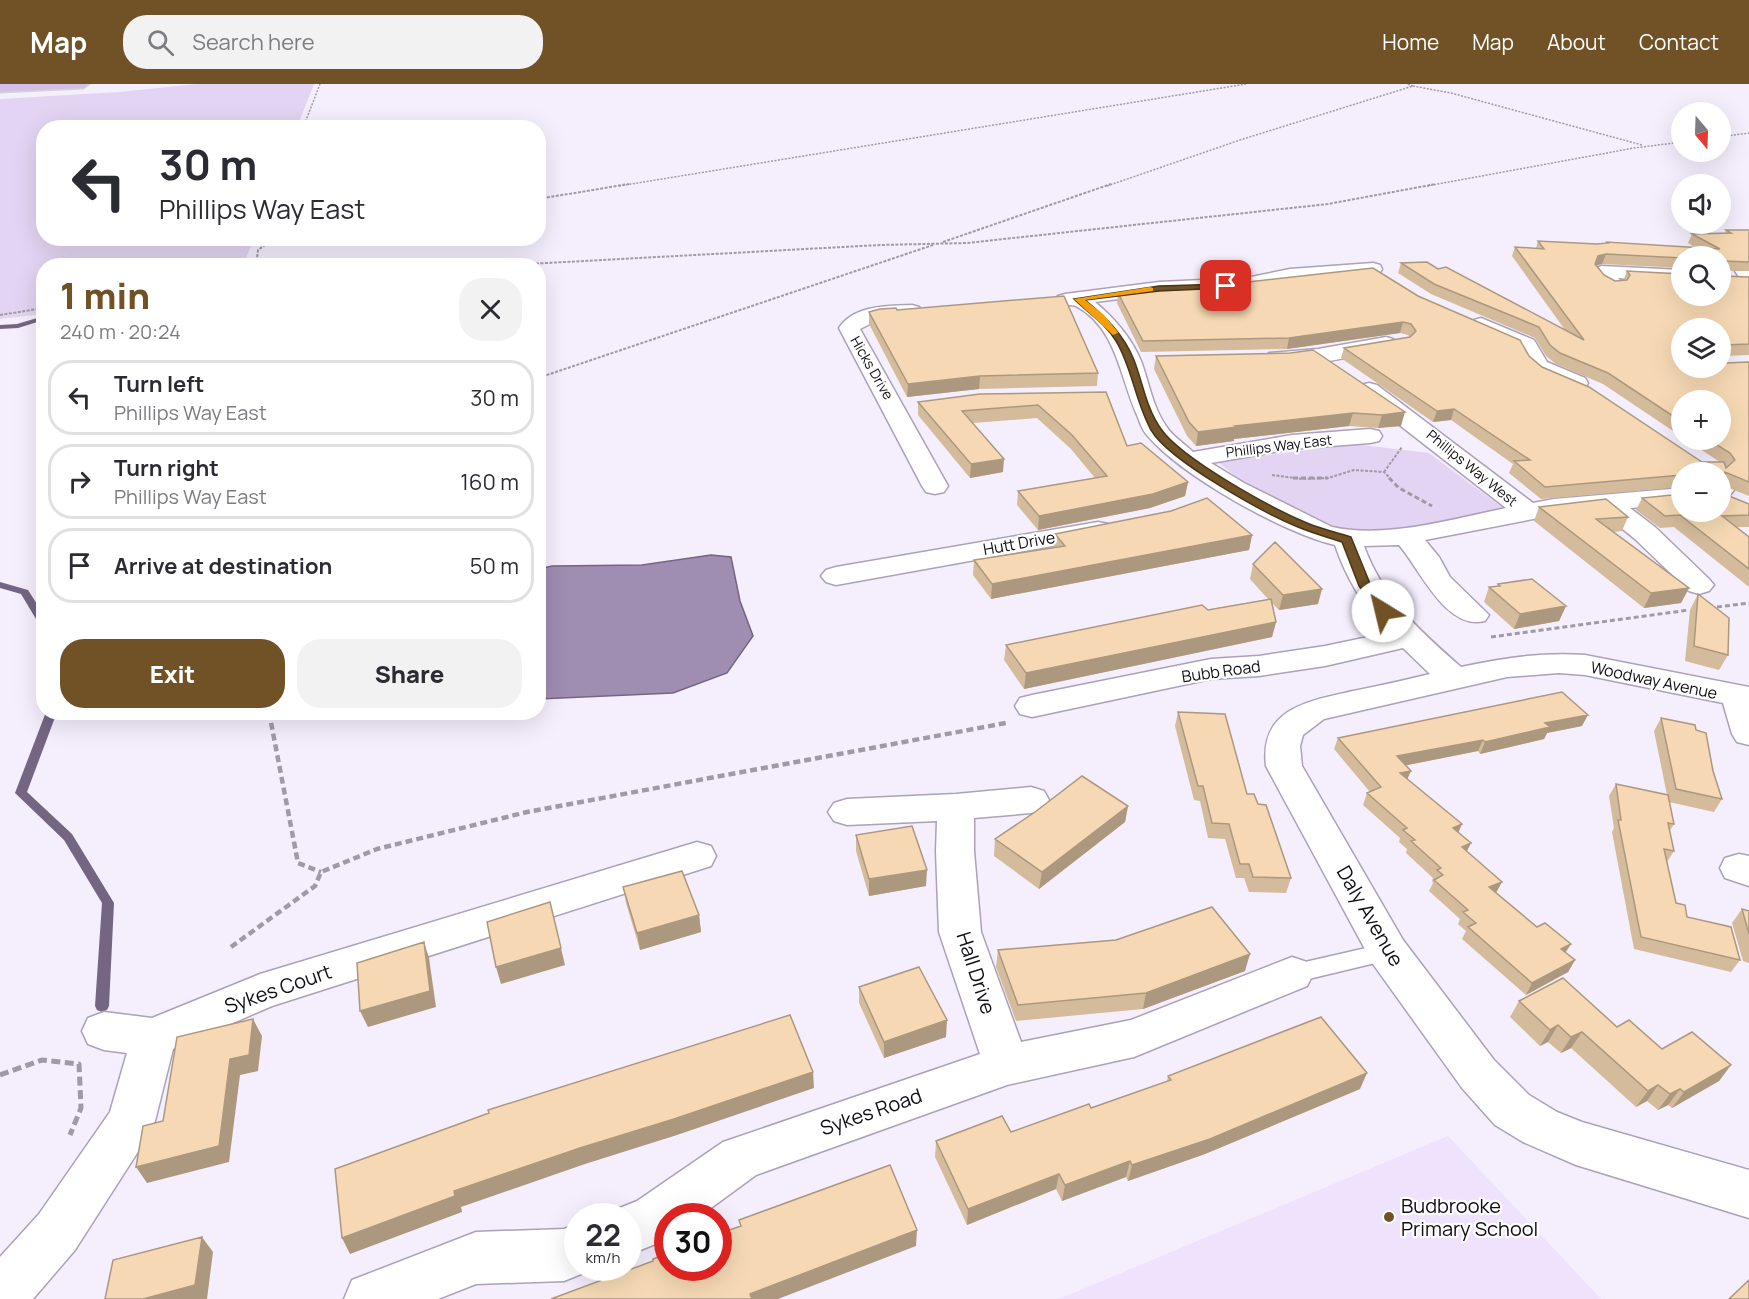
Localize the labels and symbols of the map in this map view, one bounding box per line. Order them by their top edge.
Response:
north arrow [1671,102,1731,162]
pin [1200,260,1251,311]
street label: Hicks Drive [847,333,898,403]
street label: Phillips Way West [1423,425,1522,510]
street label: Phillips Way East [1225,430,1334,461]
street label: Hutt Drive [981,526,1057,560]
position arrow [1351,579,1415,643]
street label: Bubb Road [1180,655,1262,687]
street label: Woodway Avenue [1589,656,1719,704]
street label: Daly Avenue [1331,860,1410,971]
street label: Hall Drive [951,928,1002,1017]
street label: Sykes Court [221,958,335,1019]
street label: Sykes Road [816,1082,925,1142]
place label: Budbrooke Primary School [1401,1192,1538,1242]
speed limit sign: 30 [654,1203,732,1281]
marker: Budbrooke Primary School [1382,1210,1396,1224]

